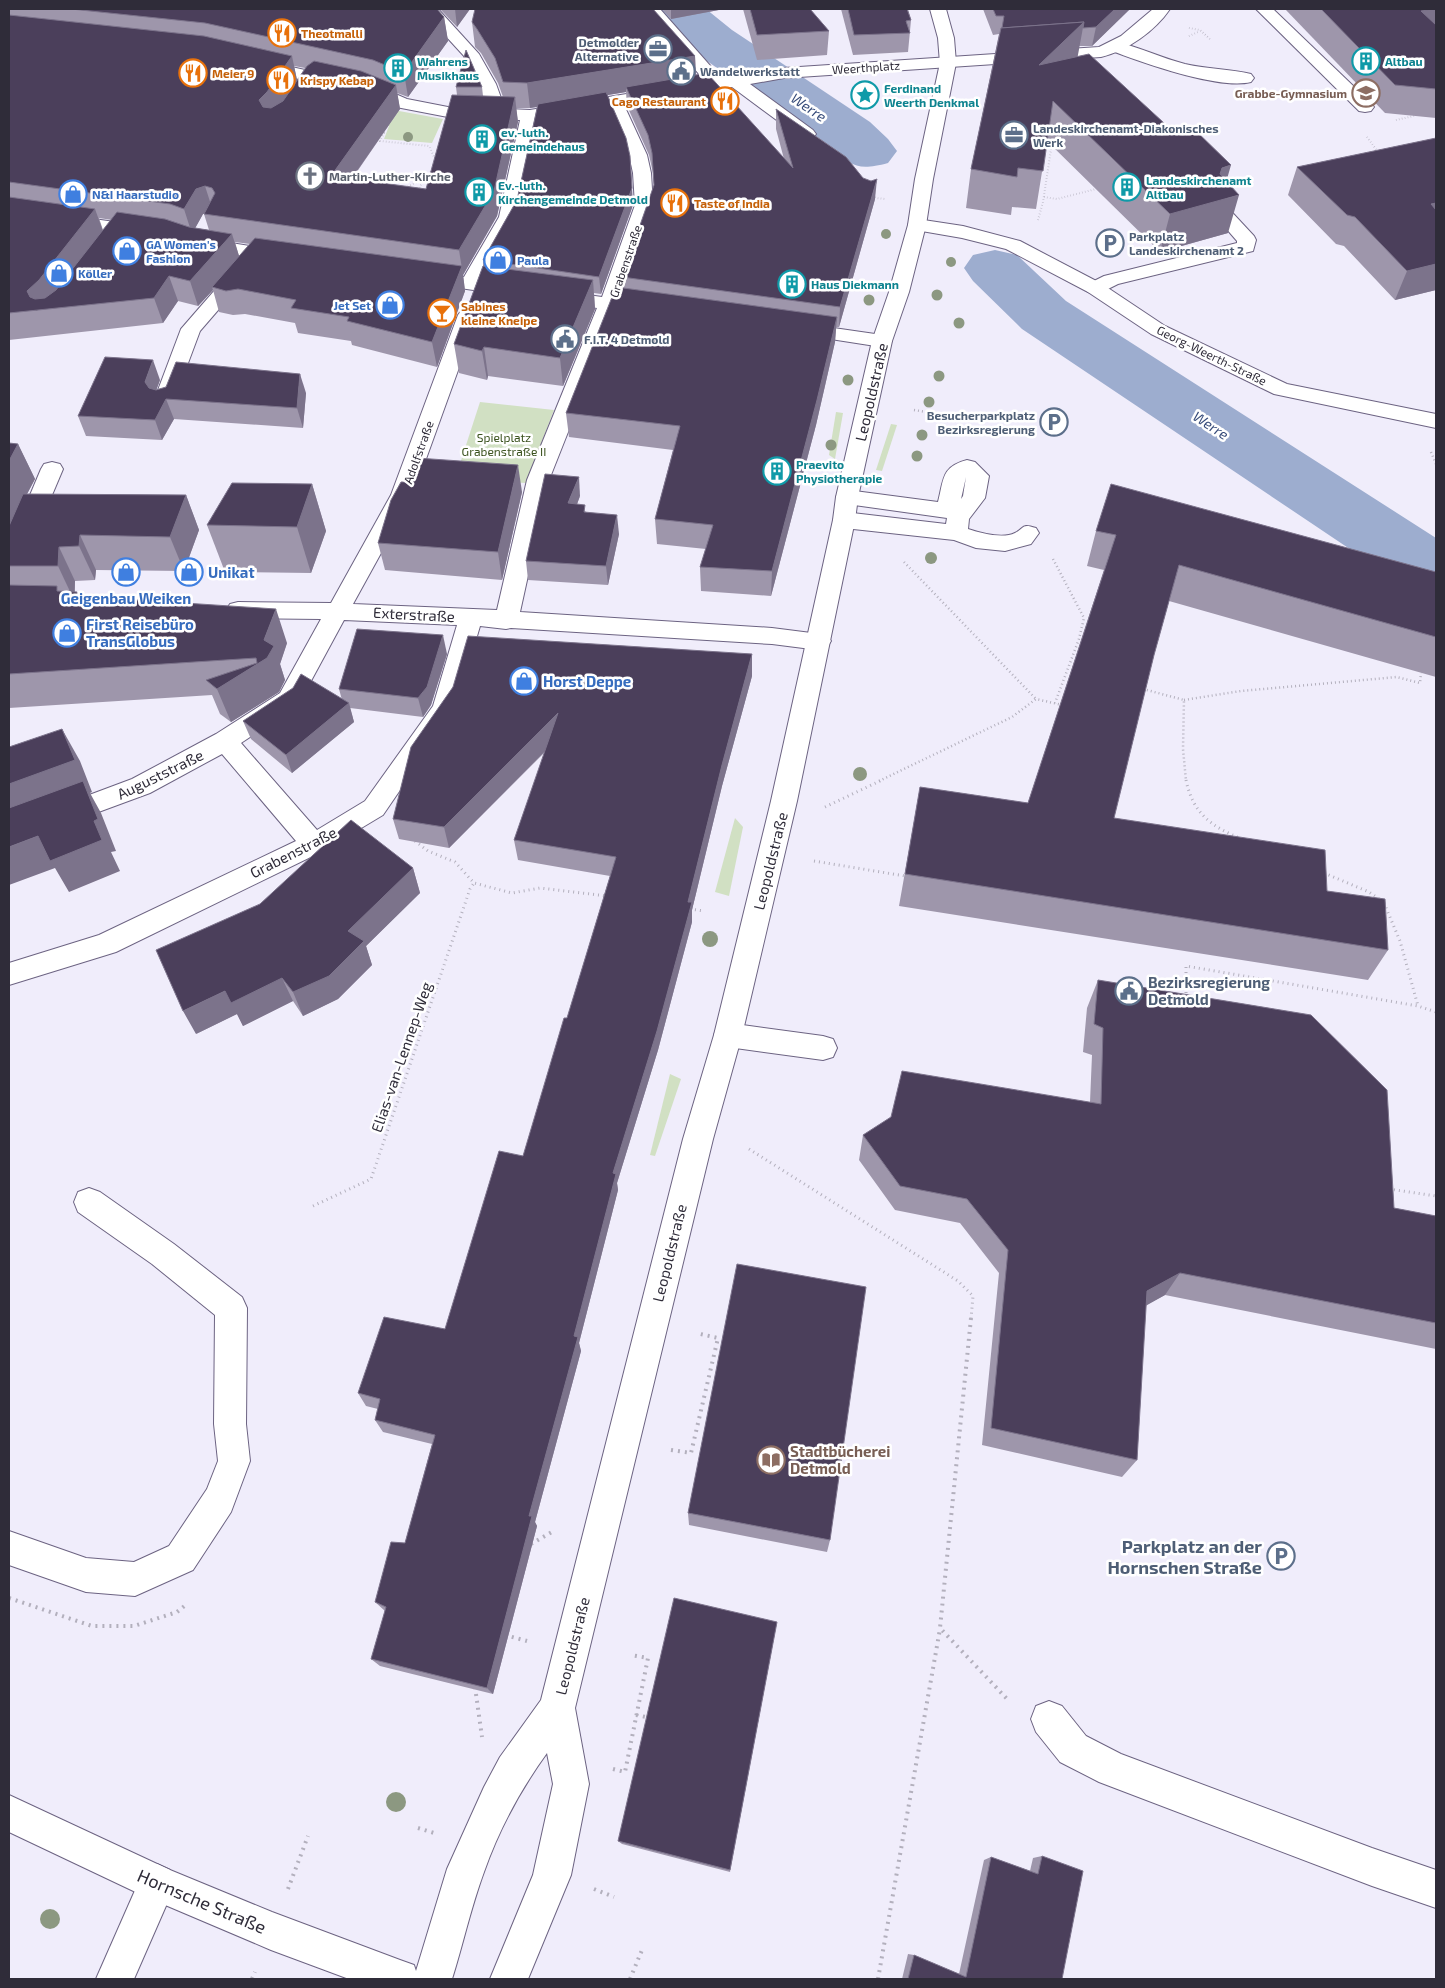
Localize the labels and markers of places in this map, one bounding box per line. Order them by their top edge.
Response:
restaurant icon: Theotmalli [267,18,297,48]
place label: Theotmalli [301,26,363,40]
office icon: Detmolder Alternative [643,34,673,64]
place label: Detmolder Alternative [575,35,639,63]
building icon: Altbau [1351,46,1381,76]
building icon: Wahrens Musikhaus [383,53,413,83]
place label: Wahrens Musikhaus [417,54,479,82]
place label: Altbau [1385,54,1423,68]
public building icon: Wandelwerkstatt [666,56,696,86]
restaurant icon: Meier 9 [178,58,208,88]
place label: Wandelwerkstatt [700,64,800,78]
restaurant icon: Krispy Kebap [266,65,296,95]
place label: Meier 9 [212,66,254,80]
place label: Krispy Kebap [300,73,374,88]
school or university icon: Grabbe-Gymnasium [1351,78,1381,108]
place icon: Ferdinand Weerth Denkmal [850,80,880,110]
place label: Ferdinand Weerth Denkmal [884,81,979,109]
restaurant icon: Cago Restaurant [710,86,740,116]
place label: Grabbe-Gymnasium [1235,86,1347,101]
place label: Cago Restaurant [612,94,706,108]
office icon: Landeskirchenamt-Diakonisches Werk [999,120,1029,150]
place label: Landeskirchenamt-Diakonisches Werk [1033,121,1219,149]
building icon: ev.-luth. Gemeindehaus [467,124,497,154]
place label: ev.-luth. Gemeindehaus [501,125,585,153]
church icon: Martin-Luther-Kirche [295,161,325,191]
place label: Martin-Luther-Kirche [329,169,451,183]
building icon: Landeskirchenamt Altbau [1112,172,1142,202]
place label: Landeskirchenamt Altbau [1146,173,1252,201]
building icon: Ev.-luth. Kirchengemeinde Detmold [464,177,494,207]
place label: Ev.-luth. Kirchengemeinde Detmold [498,178,648,206]
shop icon: N&I Haarstudio [58,179,88,209]
place label: N&I Haarstudio [92,187,179,201]
restaurant icon: Taste of India [660,188,690,218]
place label: Taste of India [694,196,770,210]
parking icon: Parkplatz Landeskirchenamt 2 [1095,228,1125,258]
place label: Parkplatz Landeskirchenamt 2 [1129,229,1244,257]
shop icon: GA Women's Fashion [112,236,142,266]
place label: GA Women's Fashion [146,237,216,265]
shop icon: Paula [483,245,513,275]
place label: Paula [517,253,549,267]
shop icon: Köller [44,258,74,288]
place label: Köller [78,266,112,280]
building icon: Haus Diekmann [777,269,807,299]
place label: Haus Diekmann [811,277,899,291]
shop icon: Jet Set [375,290,405,320]
place label: Jet Set [334,298,371,312]
bar icon: Sabines kleine Kneipe [427,298,457,328]
place label: Sabines kleine Kneipe [461,299,537,327]
public building icon: F.I.T. 4 Detmold [550,324,580,354]
place label: F.I.T. 4 Detmold [584,332,670,346]
parking icon: Besucherparkplatz Bezirksregierung [1039,407,1069,437]
place label: Besucherparkplatz Bezirksregierung [927,408,1035,436]
building icon: Praevito Physiotherapie [762,456,792,486]
place label: Praevito Physiotherapie [796,457,882,486]
shop icon: Geigenbau Weiken [111,557,141,587]
shop icon: Unikat [174,557,204,587]
place label: Unikat [208,563,255,581]
place label: Geigenbau Weiken [61,589,191,607]
place label: First Reisebüro TransGlobus [86,615,194,650]
shop icon: First Reisebüro TransGlobus [52,618,82,648]
shop icon: Horst Deppe [509,666,539,696]
place label: Horst Deppe [543,672,631,690]
place label: Bezirksregierung Detmold [1148,973,1270,1008]
public building icon: Bezirksregierung Detmold [1114,976,1144,1006]
place label: Stadtbücherei Detmold [790,1442,890,1477]
library icon: Stadtbücherei Detmold [756,1445,786,1475]
place label: Parkplatz an der Hornschen Straße [1107,1535,1262,1578]
parking icon: Parkplatz an der Hornschen Straße [1266,1541,1296,1571]

